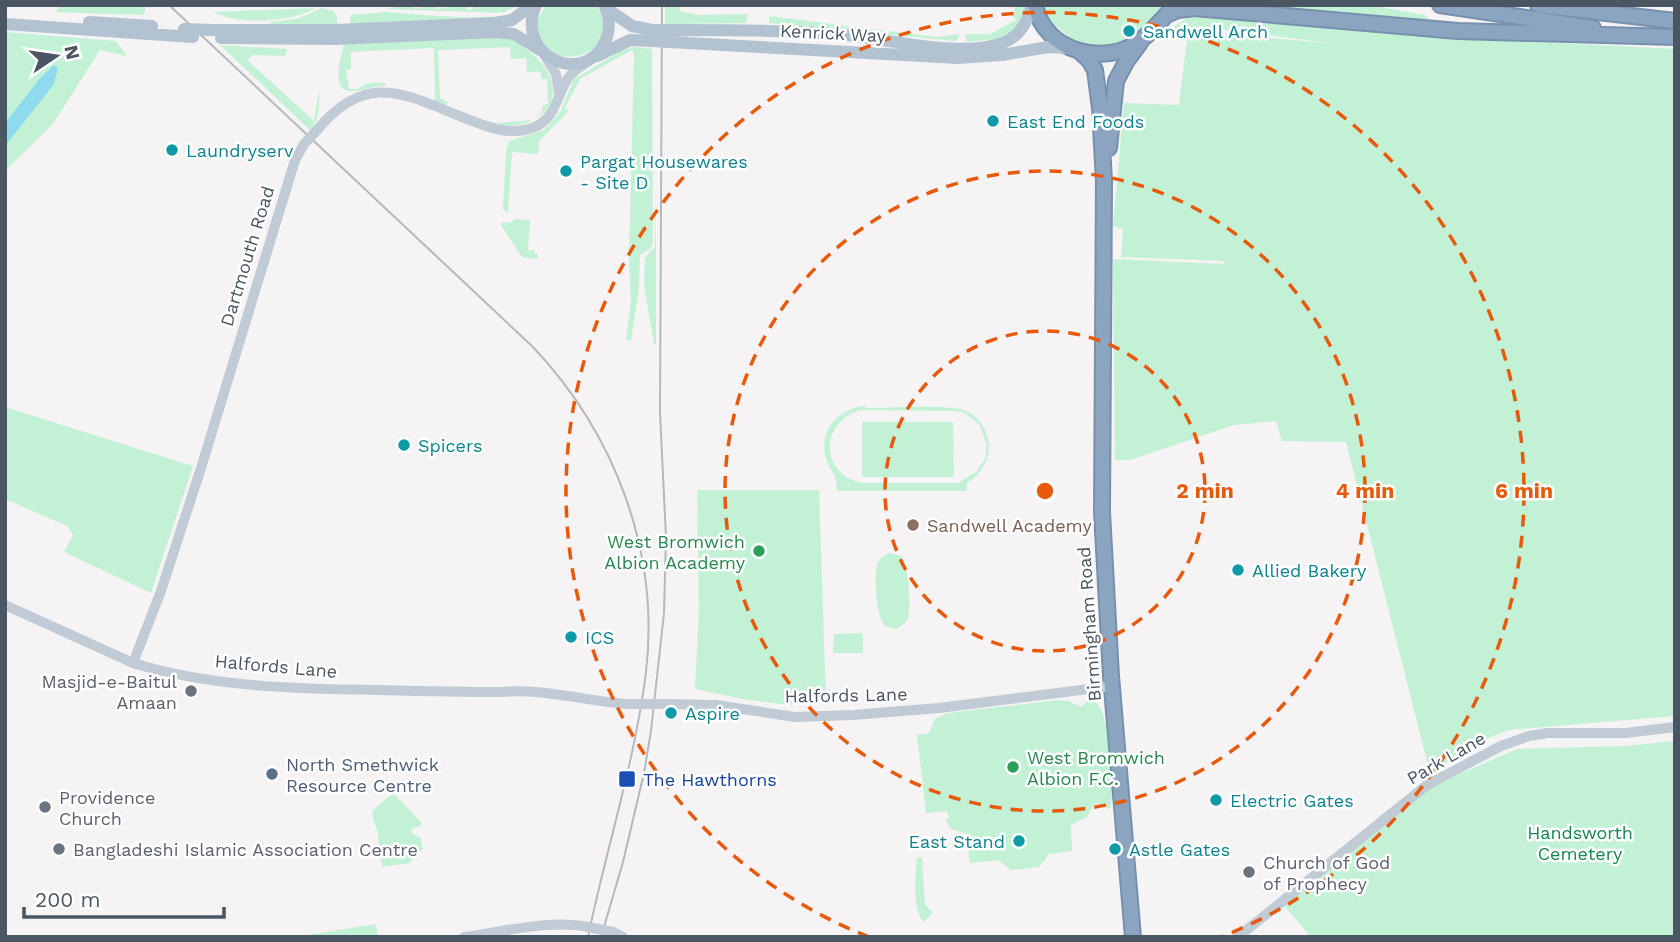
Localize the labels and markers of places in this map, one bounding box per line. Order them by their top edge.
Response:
place label: Sandwell Arch [1143,21,1268,42]
marker: Sandwell Arch [1121,23,1137,39]
place label: East End Foods [1007,111,1144,132]
marker: East End Foods [985,113,1001,129]
place label: Laundryserv [186,140,294,161]
marker: Laundryserv [164,142,180,158]
place label: Pargat Housewares - Site D [580,151,748,193]
marker: Pargat Housewares - Site D [558,163,574,179]
place label: Spicers [418,435,482,456]
marker: Spicers [396,437,412,453]
centre of rings [1033,479,1057,503]
place label: Sandwell Academy [927,515,1092,536]
marker: Sandwell Academy [905,517,921,533]
place label: West Bromwich Albion Academy [604,531,746,573]
marker: West Bromwich Albion Academy [751,543,767,559]
place label: Allied Bakery [1252,560,1367,581]
marker: Allied Bakery [1230,562,1246,578]
place label: ICS [585,627,614,648]
marker: ICS [563,629,579,645]
place label: Masjid-e-Baitul Amaan [42,671,177,713]
marker: Masjid-e-Baitul Amaan [183,683,199,699]
place label: Aspire [685,703,740,724]
marker: Aspire [663,705,679,721]
place label: West Bromwich Albion F.C. [1027,747,1165,789]
place label: North Smethwick Resource Centre [286,754,439,796]
marker: West Bromwich Albion F.C. [1005,759,1021,775]
marker: North Smethwick Resource Centre [264,766,280,782]
marker: The Hawthorns [617,769,637,789]
place label: The Hawthorns [643,769,777,790]
place label: Providence Church [59,787,155,829]
place label: Electric Gates [1230,790,1354,811]
marker: Electric Gates [1208,792,1224,808]
marker: Providence Church [37,799,53,815]
place label: East Stand [908,831,1005,852]
marker: East Stand [1011,833,1027,849]
place label: Bangladeshi Islamic Association Centre [73,839,418,860]
place label: Astle Gates [1129,839,1230,860]
marker: Bangladeshi Islamic Association Centre [51,841,67,857]
marker: Astle Gates [1107,841,1123,857]
place label: Church of God of Prophecy [1263,852,1390,894]
marker: Church of God of Prophecy [1241,864,1257,880]

